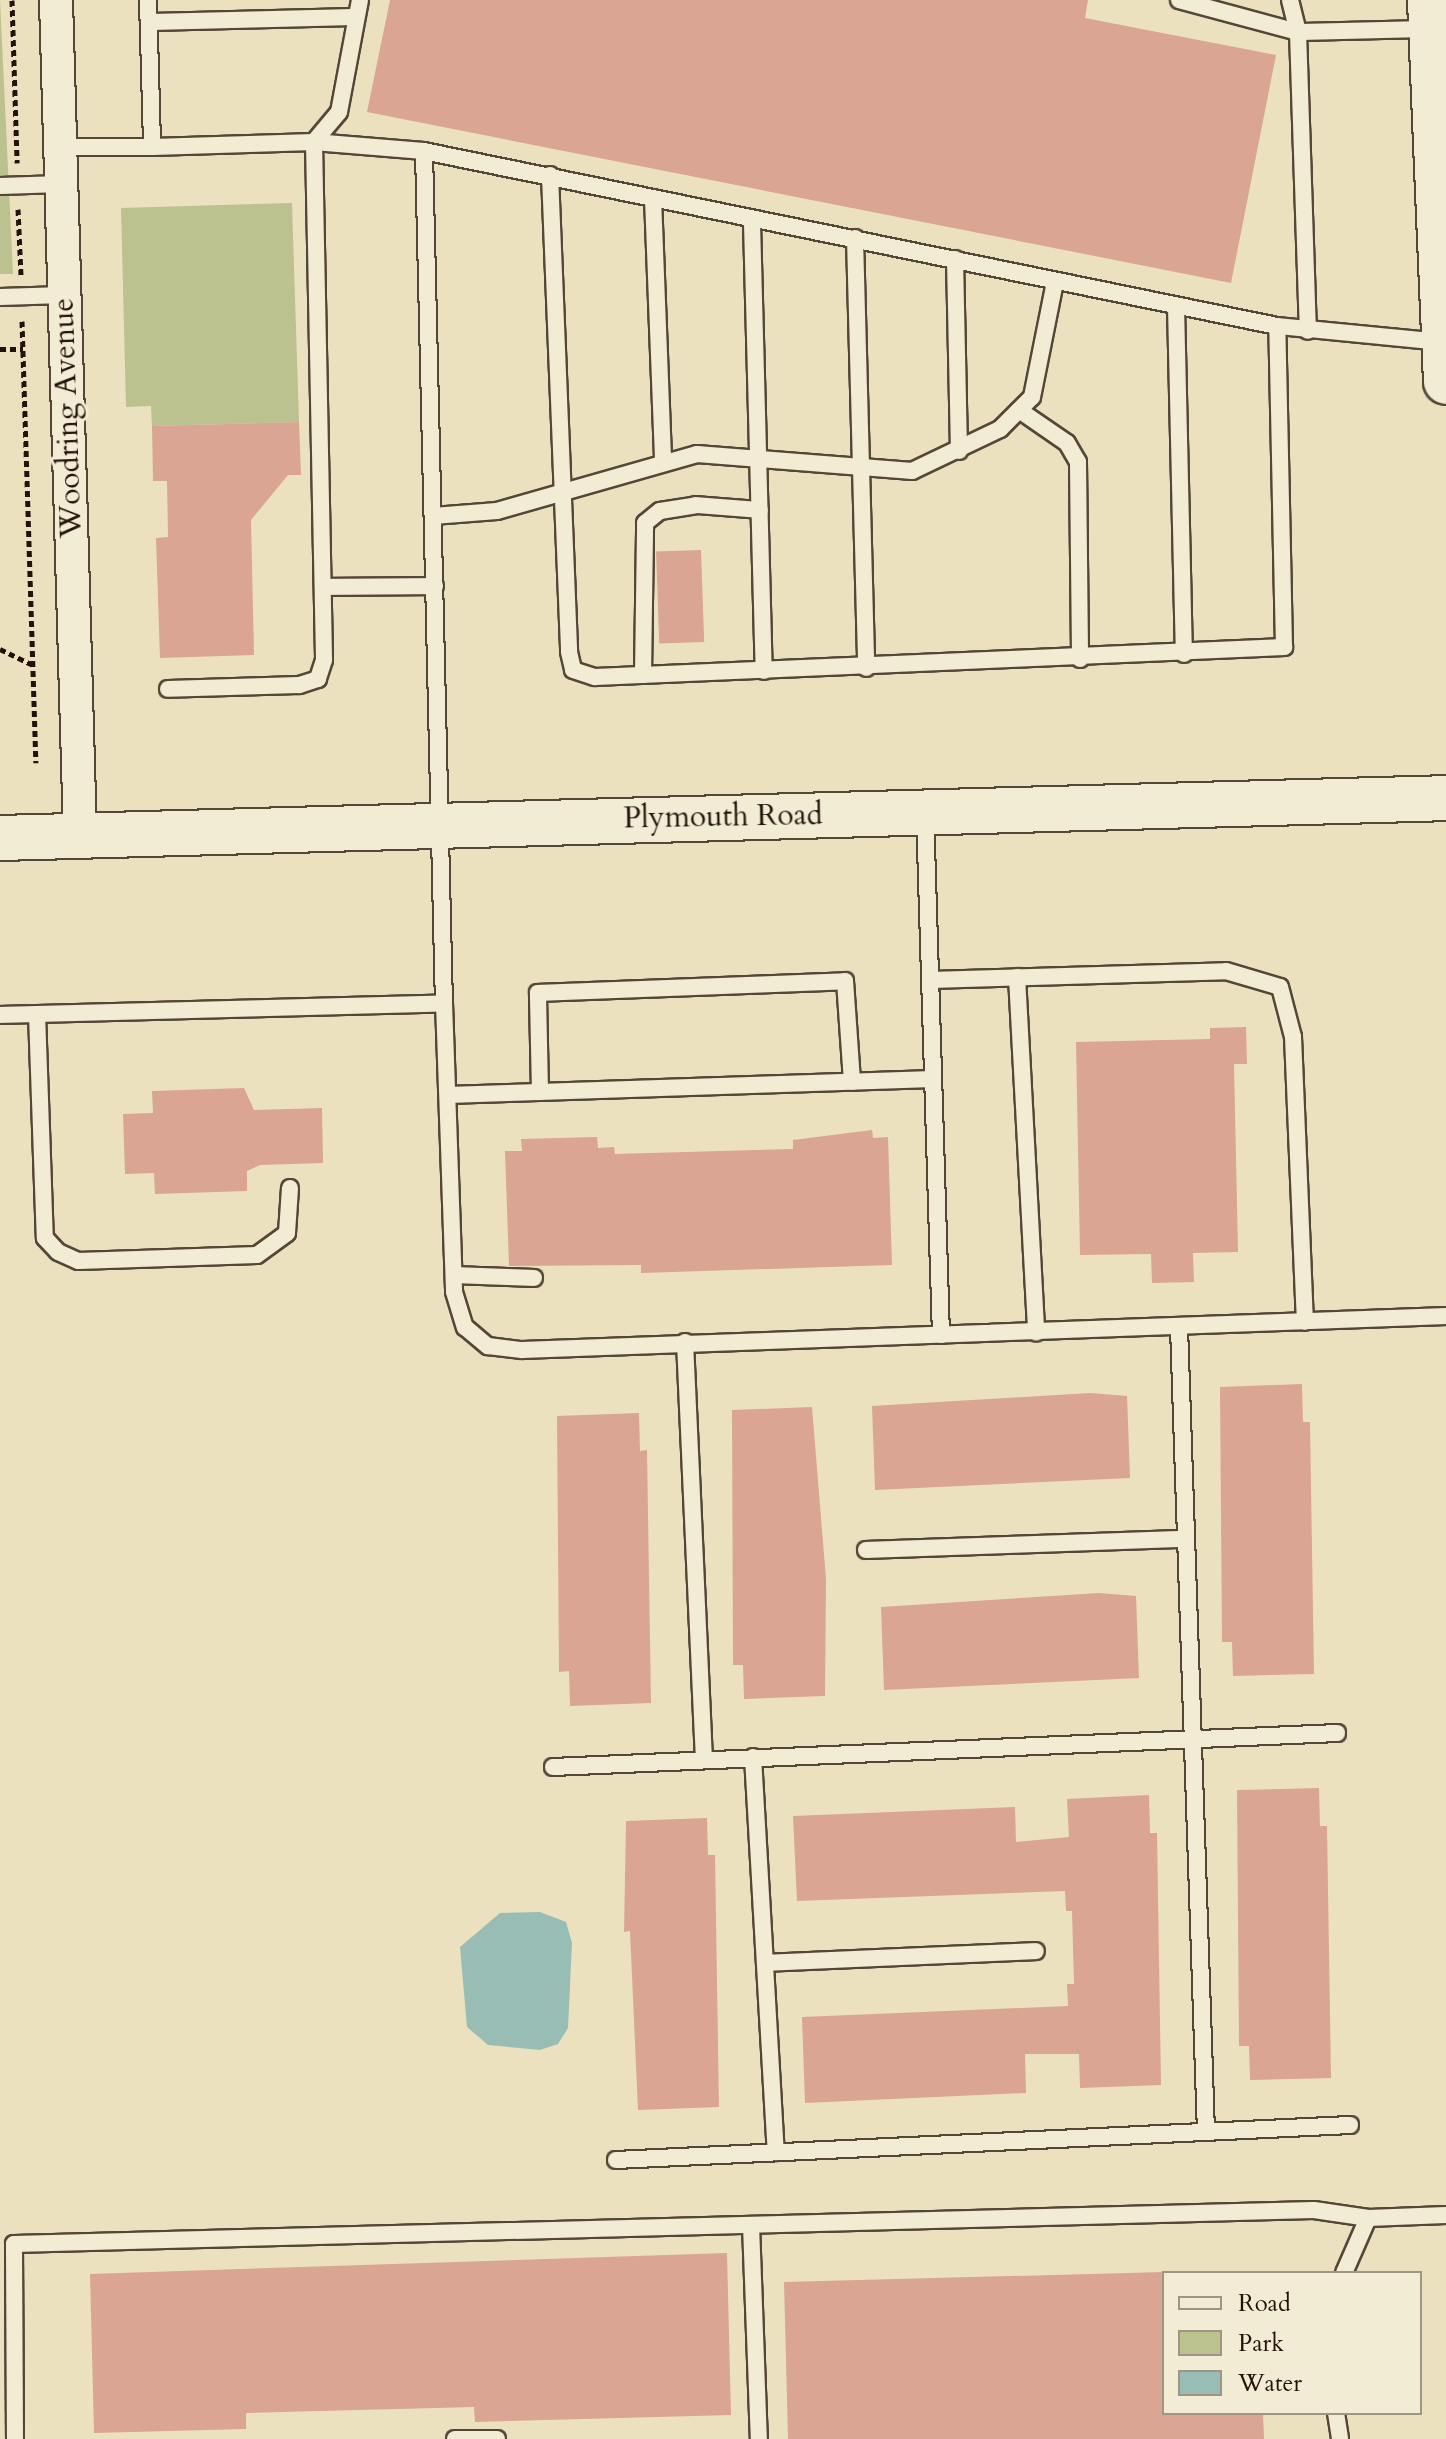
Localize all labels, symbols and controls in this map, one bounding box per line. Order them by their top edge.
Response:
street label: Woodring Avenue [46,297,90,539]
street label: Plymouth Road [623,797,823,837]
legend [1162,2271,1422,2415]
text: Road [1238,2287,1291,2320]
text: Park [1238,2327,1284,2360]
text: Water [1238,2367,1302,2400]

